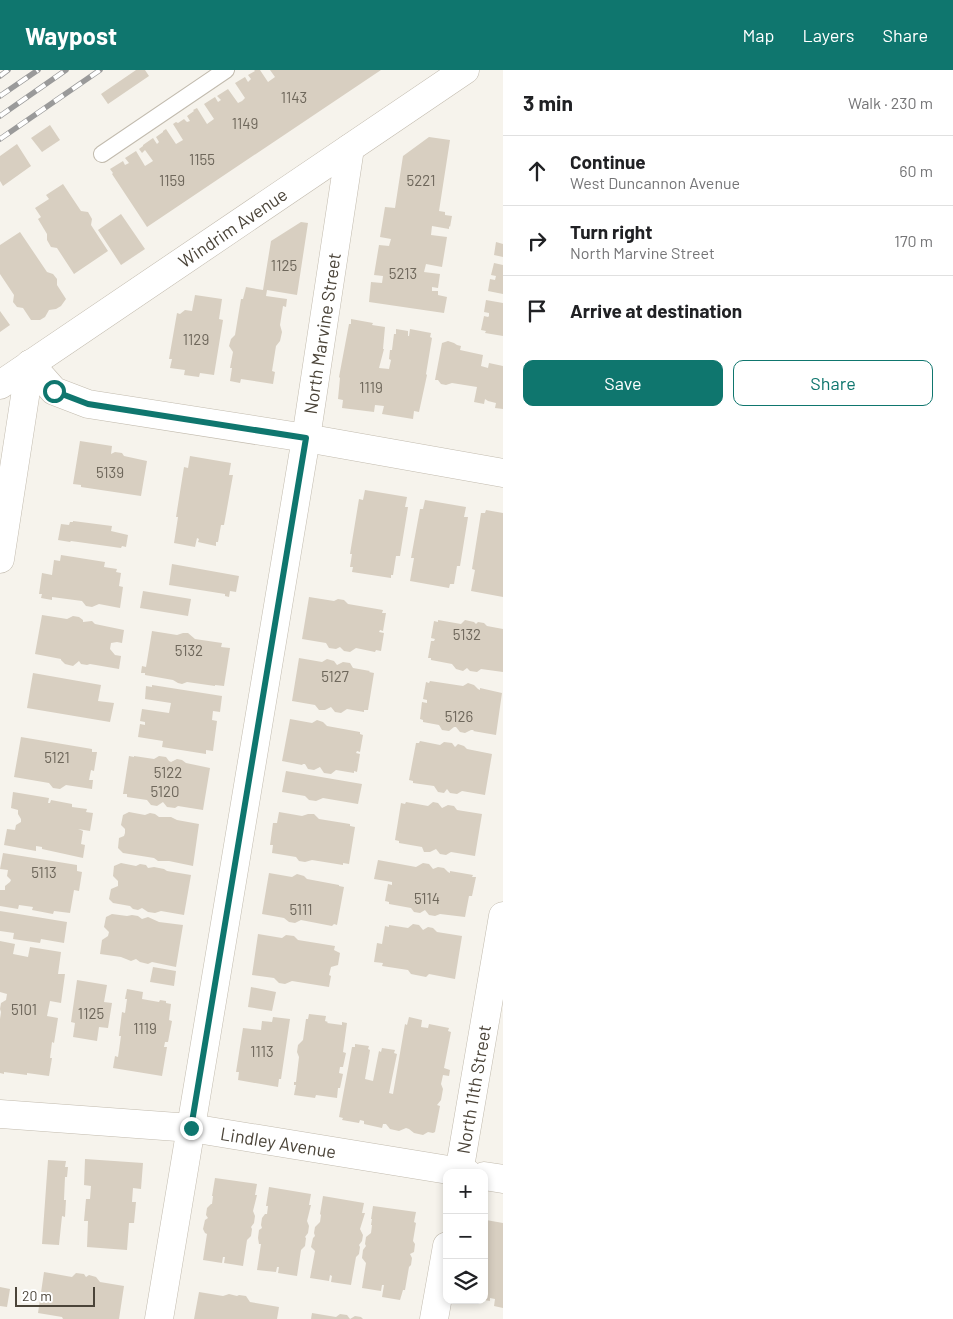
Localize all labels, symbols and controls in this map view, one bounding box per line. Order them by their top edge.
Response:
text: Waypost [25,21,117,50]
text: Map [742,24,774,46]
text: Layers [802,24,855,46]
text: Share [883,24,928,46]
house number: 1143 [281,88,307,106]
text: 3 min [523,90,573,115]
text: Walk · 230 m [848,93,933,112]
house number: 1149 [232,114,258,132]
house number: 1155 [189,150,215,168]
text: Continue [570,150,646,173]
icon: ahead [523,157,551,185]
text: 60 m [899,161,933,180]
house number: 1159 [159,171,185,189]
house number: 5221 [407,171,435,189]
text: West Duncannon Avenue [570,173,740,192]
street label: Windrim Avenue [174,183,291,272]
text: Turn right [570,220,652,243]
icon: right [523,227,551,255]
text: 170 m [894,231,933,250]
text: North Marvine Street [570,243,715,262]
street label: North Marvine Street [299,251,345,416]
house number: 1125 [271,256,297,274]
house number: 5213 [389,264,417,282]
icon: arrive [523,297,551,325]
text: Arrive at destination [570,299,742,322]
house number: 1129 [183,330,209,348]
button: Save [523,360,723,406]
button: Share [733,360,933,406]
house number: 1119 [359,378,383,396]
route start [43,380,66,403]
house number: 5139 [96,463,124,481]
house number: 5132 [453,625,481,643]
house number: 5132 [175,641,203,659]
house number: 5127 [321,667,349,685]
house number: 5126 [445,707,473,725]
house number: 5121 [44,748,70,766]
house number: 5122 [154,763,182,781]
house number: 5120 [150,782,180,800]
house number: 5113 [31,863,57,881]
house number: 5114 [414,889,440,907]
house number: 5111 [289,900,313,918]
house number: 5101 [11,1000,37,1018]
house number: 1125 [78,1004,104,1022]
house number: 1119 [133,1019,157,1037]
street label: North 11th Street [451,1023,495,1155]
house number: 1113 [250,1042,274,1060]
route end [180,1117,203,1140]
street label: Lindley Avenue [219,1122,338,1163]
map controls [443,1169,488,1304]
button: + [443,1169,488,1214]
button: − [443,1214,488,1259]
button: layers [443,1259,488,1304]
scale bar [15,1284,95,1307]
text: 20 m [22,1287,52,1304]

